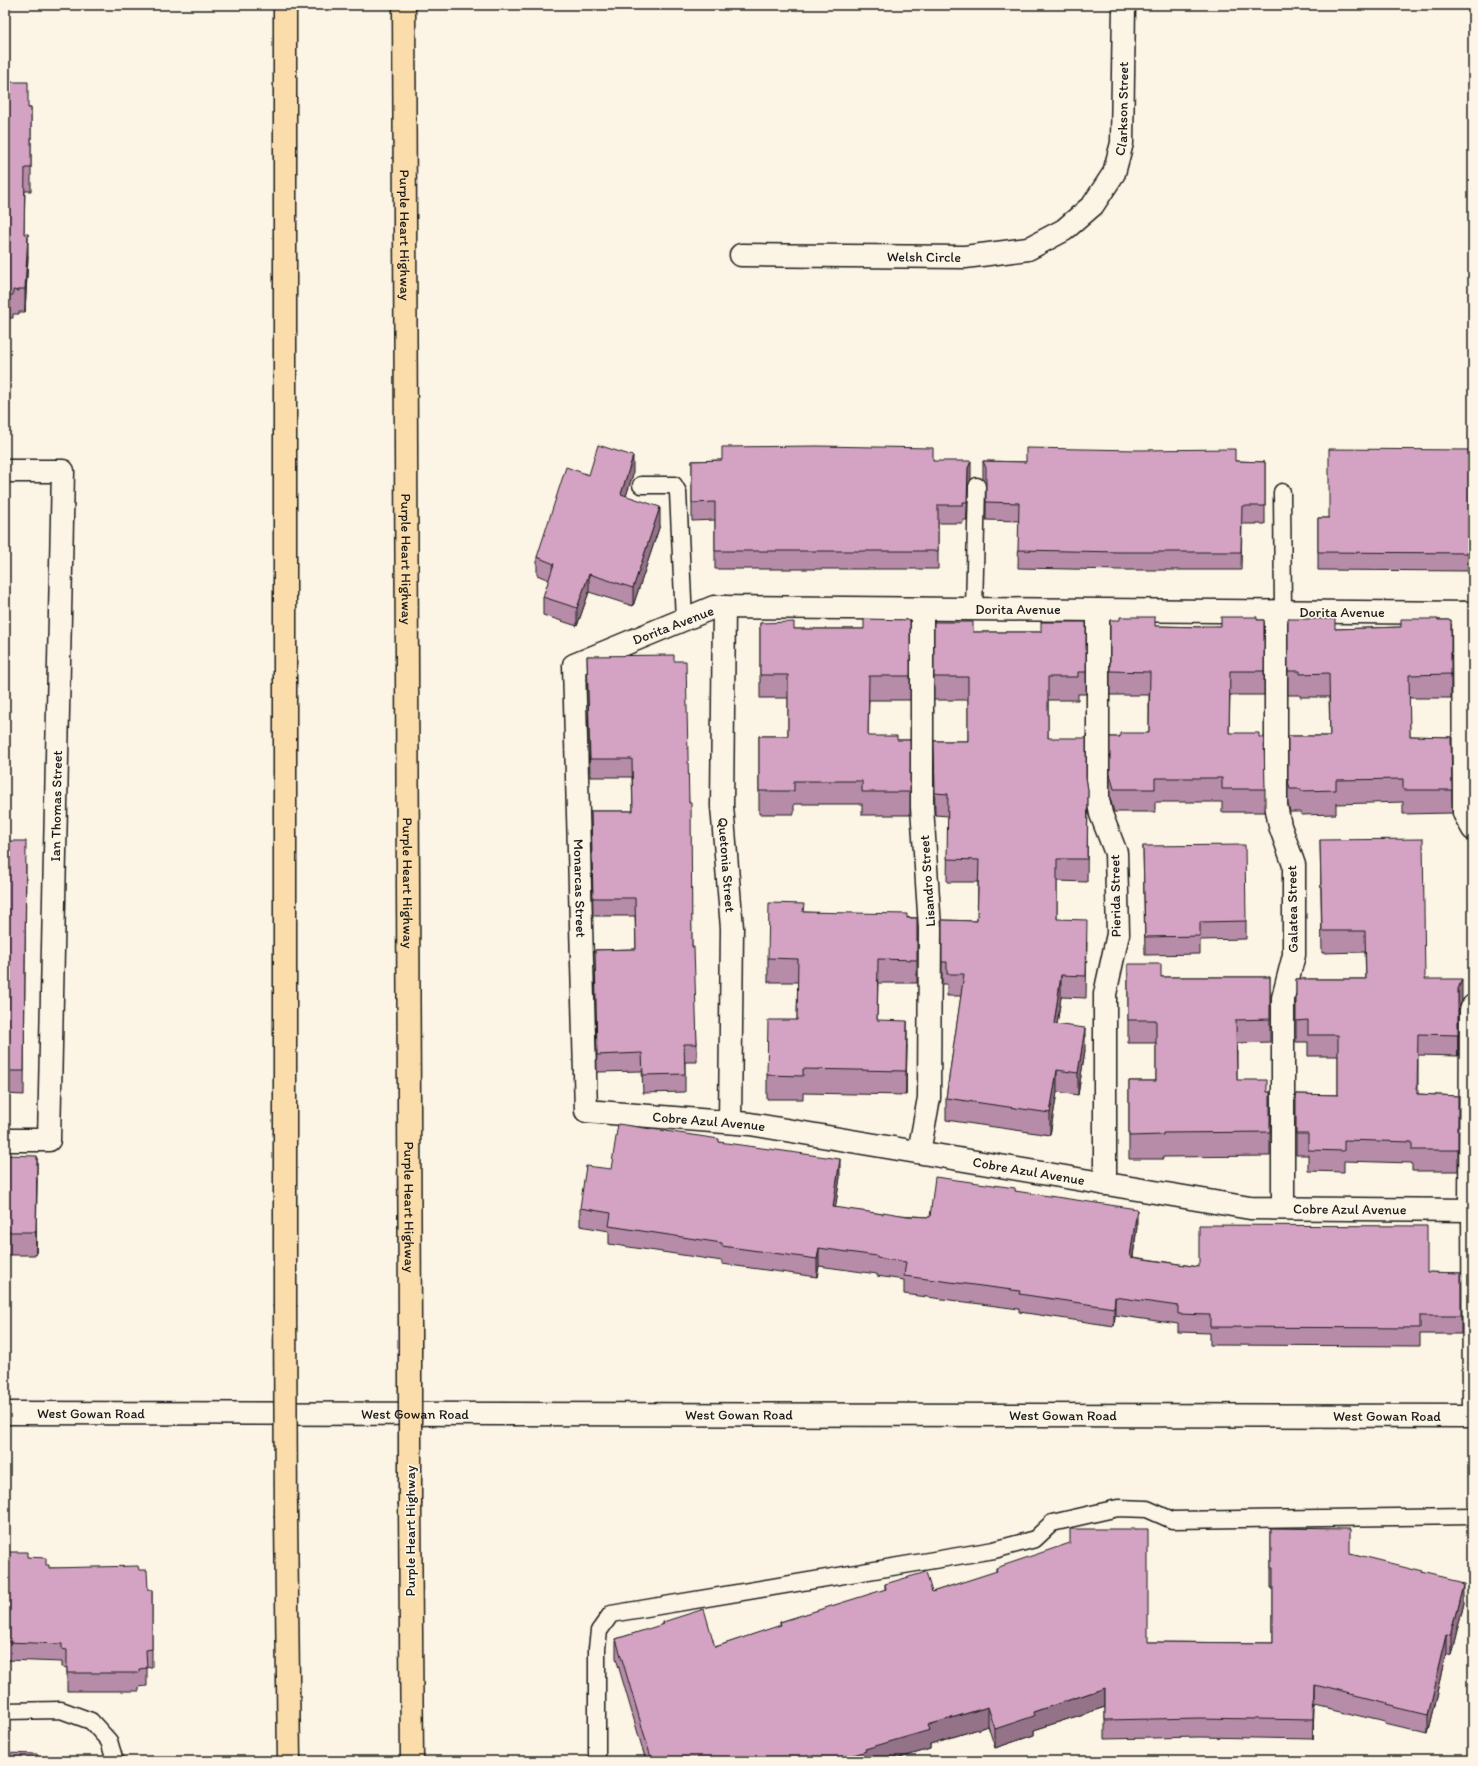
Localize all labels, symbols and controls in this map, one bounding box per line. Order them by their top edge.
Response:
street label: Clarkson Street [1111,62,1132,158]
street label: Purple Heart Highway [396,169,413,301]
street label: Welsh Circle [887,248,961,266]
street label: Purple Heart Highway [397,493,415,625]
street label: Dorita Avenue [975,601,1061,618]
street label: Dorita Avenue [630,602,716,649]
street label: Dorita Avenue [1299,604,1385,621]
street label: Ian Thomas Street [47,750,66,862]
street label: Purple Heart Highway [399,817,416,949]
street label: Quetonia Street [714,817,739,913]
street label: Lisandro Street [916,835,939,927]
street label: Monarcas Street [570,839,589,938]
street label: Pierida Street [1106,855,1125,937]
street label: Galatea Street [1283,865,1302,953]
street label: Cobre Azul Avenue [652,1108,767,1135]
street label: Purple Heart Highway [400,1141,418,1273]
street label: Cobre Azul Avenue [971,1154,1086,1189]
street label: Cobre Azul Avenue [1293,1200,1407,1218]
street label: West Gowan Road [37,1405,145,1422]
street label: West Gowan Road [361,1406,469,1423]
street label: West Gowan Road [685,1406,793,1424]
street label: West Gowan Road [1009,1407,1117,1424]
street label: West Gowan Road [1333,1408,1441,1425]
street label: Purple Heart Highway [402,1465,419,1597]

